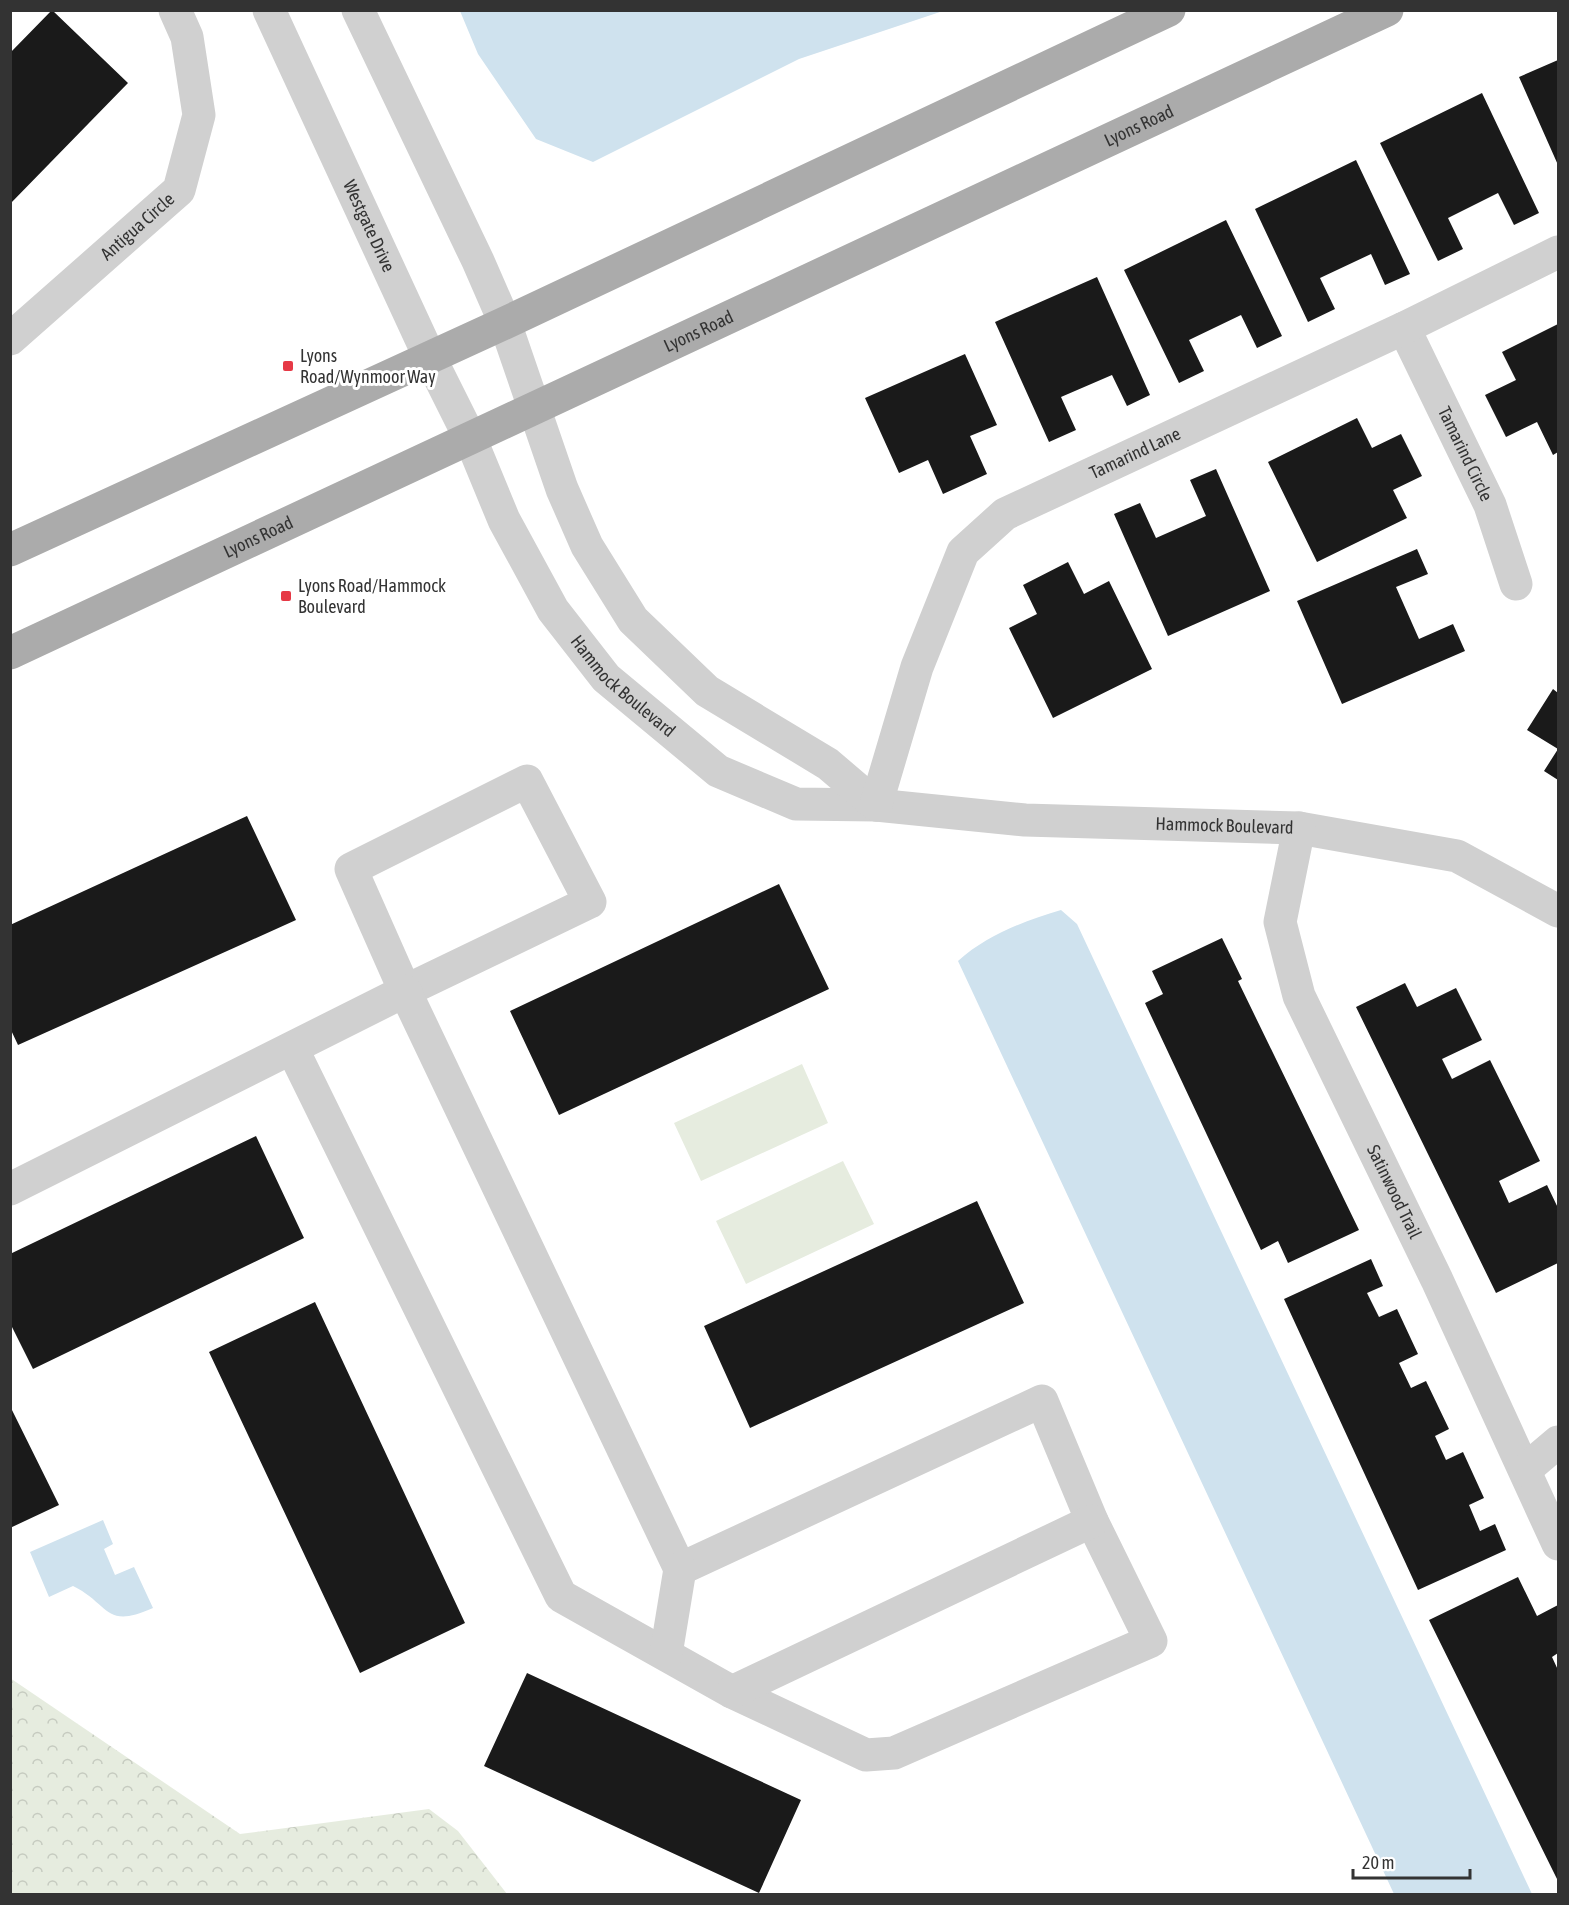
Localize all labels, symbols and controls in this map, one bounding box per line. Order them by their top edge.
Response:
street label: Lyons Road [1101,100,1177,151]
street label: Westgate Drive [339,177,400,275]
street label: Antigua Circle [96,188,178,264]
street label: Lyons Road [660,306,736,356]
place label: Lyons Road/Wynmoor Way [300,345,436,387]
marker: Lyons Road/Wynmoor Way [281,359,295,373]
street label: Tamarind Circle [1434,403,1497,504]
street label: Tamarind Lane [1086,423,1184,483]
street label: Lyons Road [220,511,296,562]
place label: Lyons Road/Hammock Boulevard [298,575,446,617]
marker: Lyons Road/Hammock Boulevard [279,589,293,603]
street label: Hammock Boulevard [567,631,680,741]
street label: Hammock Boulevard [1155,813,1294,838]
street label: Satinwood Trail [1363,1141,1426,1242]
scale bar [1353,1842,1470,1880]
text: 20 m [1362,1852,1394,1873]

